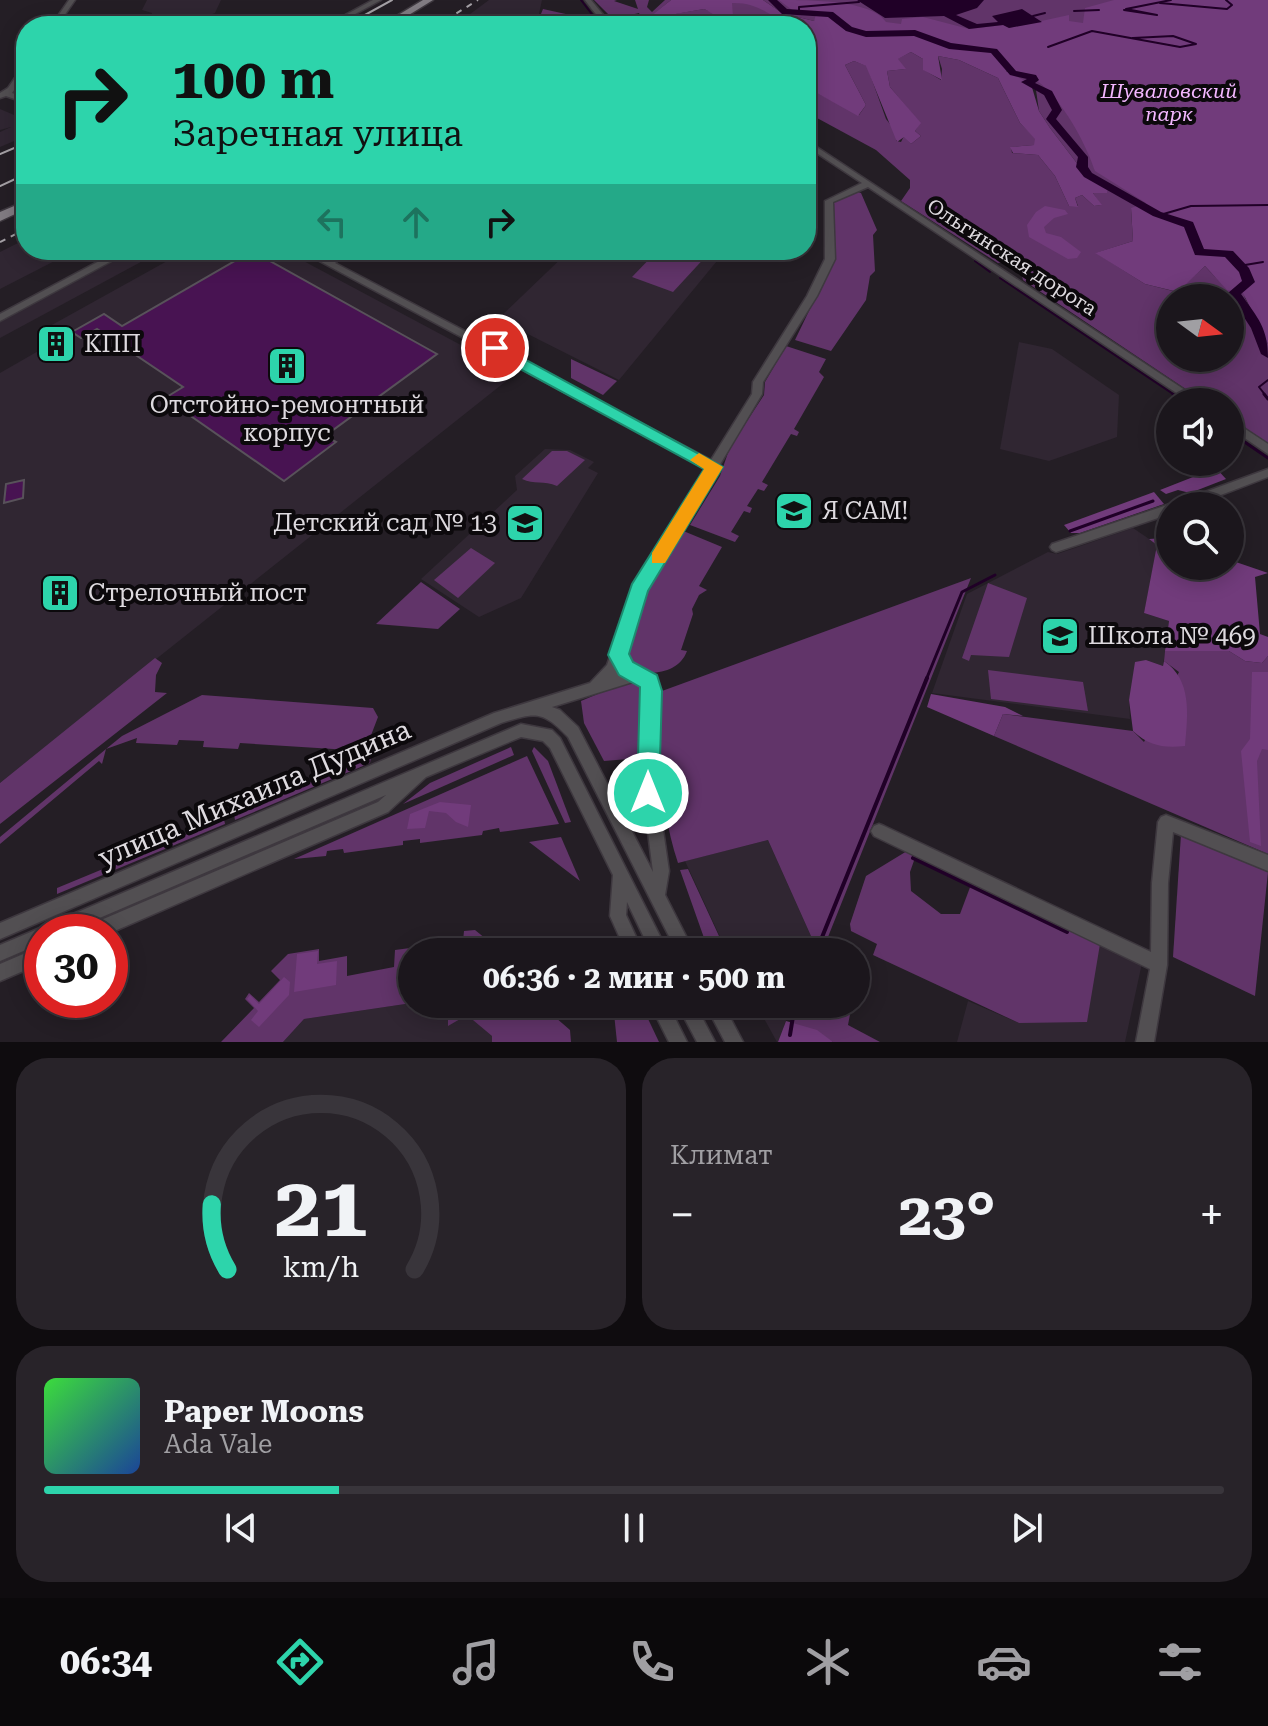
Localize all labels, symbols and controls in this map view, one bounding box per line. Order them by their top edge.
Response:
text: 100 m [172,46,334,112]
icon: right [40,48,144,152]
park label: Шуваловский парк [1100,79,1237,126]
text: Заречная улица [172,113,463,155]
street label: Ольгинская дорога [923,193,1101,321]
icon: left [310,200,354,244]
icon: ahead [394,200,438,244]
icon: right [478,200,522,244]
north arrow [1156,284,1244,372]
map controls [1156,284,1244,580]
pin [461,314,529,382]
building icon: КПП [35,323,77,365]
icon: arrive [473,326,517,370]
place label: КПП [84,330,141,358]
building icon: Отстойно-ремонтный корпус [266,345,308,387]
button: sound [1156,388,1244,476]
place label: Отстойно-ремонтный корпус [150,391,424,447]
school or university icon: Я САМ! [773,490,815,532]
button: search [1156,492,1244,580]
place label: Я САМ! [822,497,908,525]
school or university icon: Детский сад № 13 [504,502,546,544]
place label: Детский сад № 13 [274,509,497,537]
building icon: Стрелочный пост [39,572,81,614]
place label: Стрелочный пост [88,579,307,607]
school or university icon: Школа № 469 [1039,615,1081,657]
place label: Школа № 469 [1088,622,1256,650]
street label: улица Михаила Дудина [93,713,415,874]
position arrow [606,751,690,835]
speed limit sign: 30 [24,914,128,1018]
text: 06:36 · 2 мин · 500 m [483,960,785,995]
text: Климат [670,1140,773,1170]
text: 21 [274,1159,368,1256]
text: 23° [898,1179,996,1250]
text: − [670,1189,695,1241]
text: + [1199,1189,1224,1241]
text: km/h [283,1250,359,1284]
text: Paper Moons [164,1394,364,1429]
text: Ada Vale [164,1429,272,1459]
icon: previous [219,1506,263,1550]
icon: pause [612,1506,656,1550]
icon: next [1005,1506,1049,1550]
icon: directions [272,1634,328,1690]
icon: music [448,1634,504,1690]
icon: phone [624,1634,680,1690]
icon: climate [800,1634,856,1690]
icon: car [976,1634,1032,1690]
icon: filters [1152,1634,1208,1690]
text: 06:34 [60,1641,152,1683]

